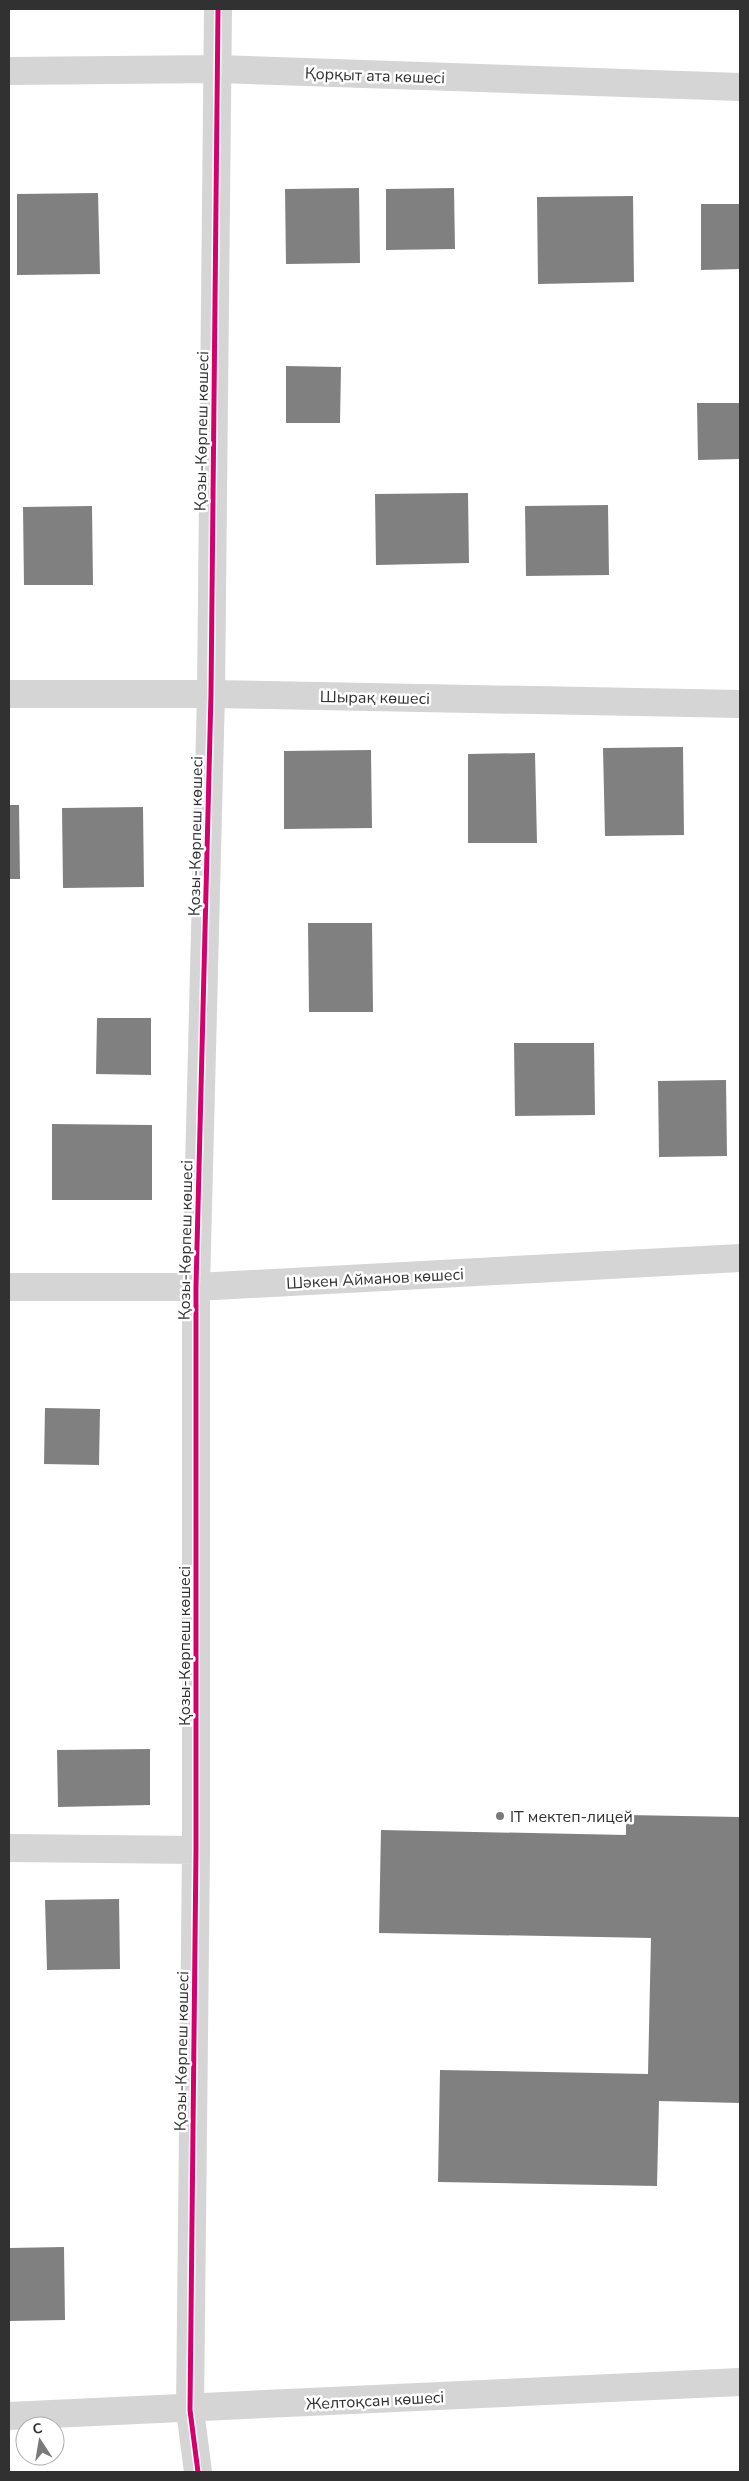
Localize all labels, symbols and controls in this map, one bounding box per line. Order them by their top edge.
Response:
street label: Қорқыт ата көшесі [305,63,445,89]
street label: Қозы-Көрпеш көшесі [190,351,214,511]
street label: Шырақ көшесі [320,686,430,710]
street label: Қозы-Көрпеш көшесі [184,756,208,916]
street label: Қозы-Көрпеш көшесі [174,1160,198,1320]
street label: Шәкен Айманов көшесі [286,1263,464,1295]
street label: Қозы-Көрпеш көшесі [174,1566,196,1726]
place label: IT мектеп-лицей [510,1806,633,1828]
marker: IT мектеп-лицей [494,1810,506,1822]
street label: Қозы-Көрпеш көшесі [170,1971,194,2131]
street label: Желтоқсан көшесі [305,2386,445,2416]
north arrow [15,2416,65,2466]
text: С [31,2418,45,2439]

